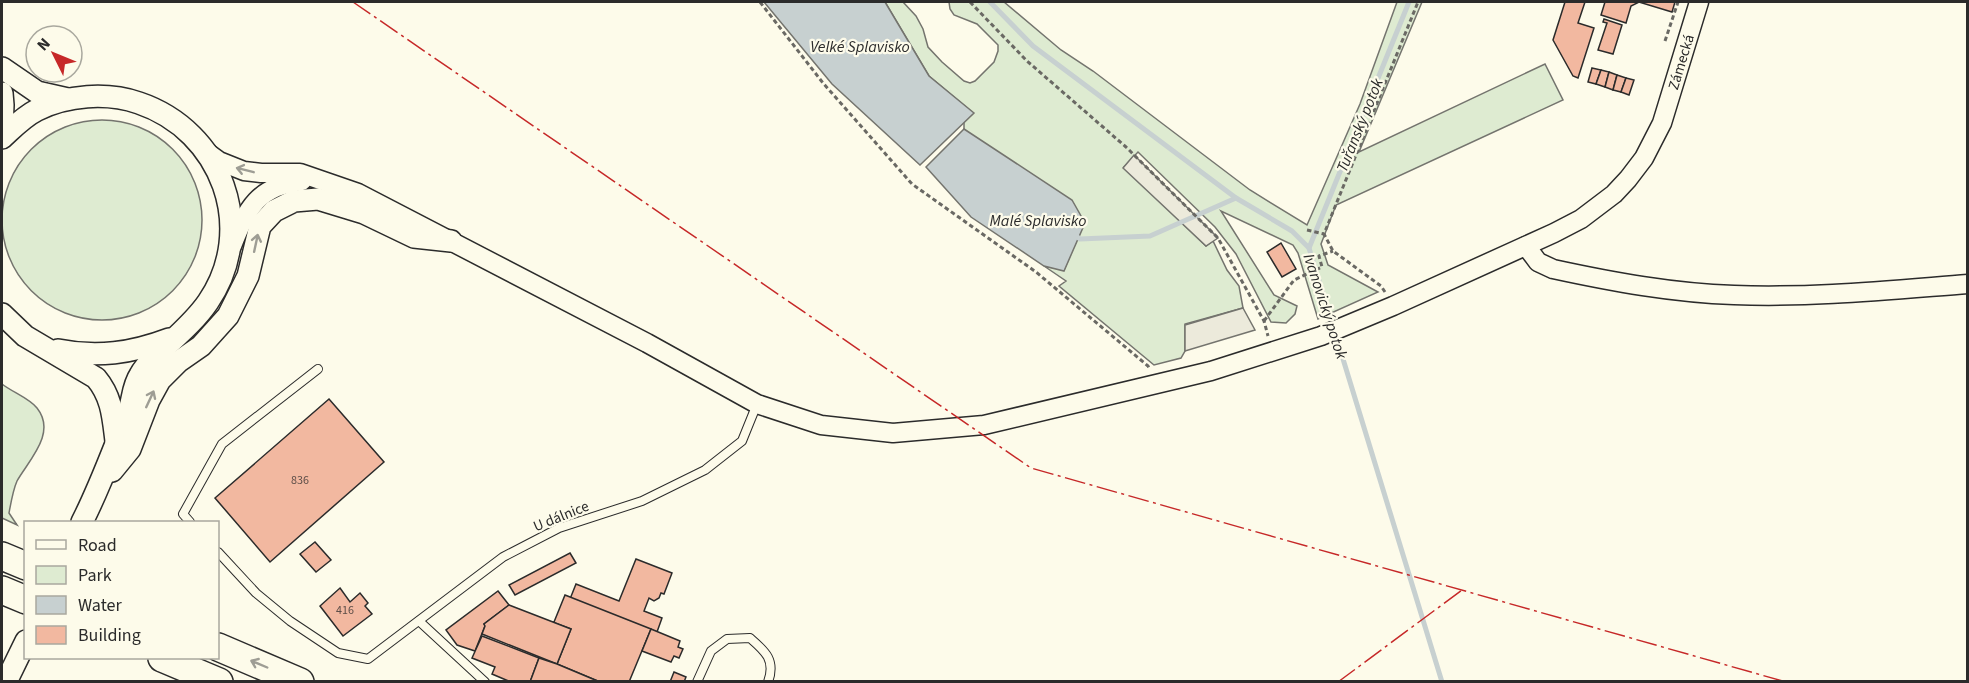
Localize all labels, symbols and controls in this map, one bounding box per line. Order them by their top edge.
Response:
north arrow [24,24,84,84]
street label: Zámecká [1663,32,1700,92]
text: N [32,33,55,56]
water label: Velké Splavisko [810,36,910,58]
water label: Tuřanský potok [1331,75,1389,176]
one-way arrow [235,164,254,176]
water label: Malé Splavisko [990,210,1086,232]
one-way arrow [250,233,262,252]
water label: Ivanovický potok [1298,251,1353,362]
one-way arrow [144,391,156,409]
house number: 836 [291,472,309,489]
street label: U dálnice [530,496,592,537]
legend [24,521,219,659]
text: Road [78,533,117,558]
text: Park [78,563,112,588]
text: Water [78,593,122,618]
house number: 416 [336,602,354,619]
text: Building [78,623,141,648]
one-way arrow [250,658,269,669]

